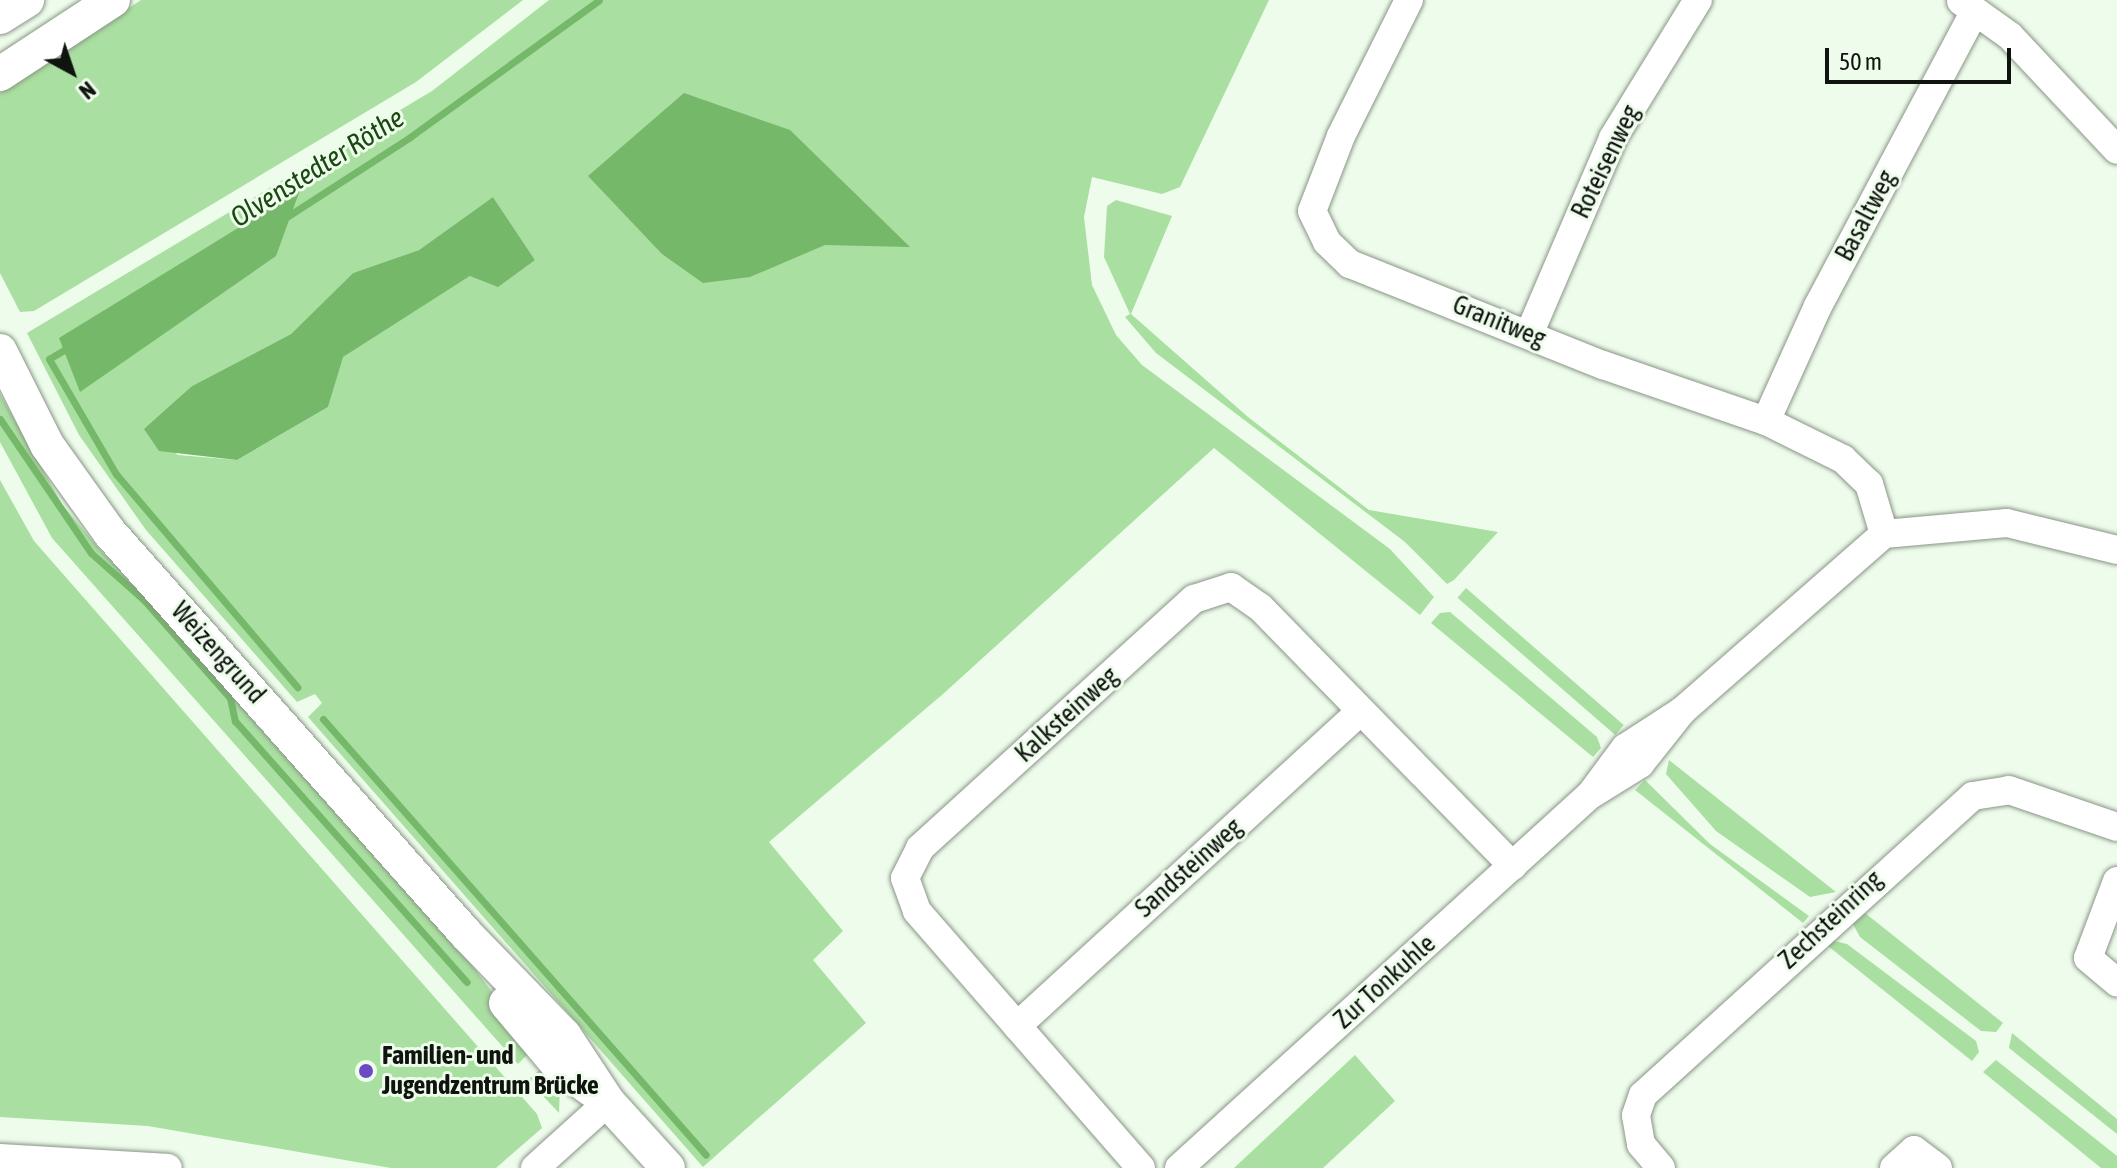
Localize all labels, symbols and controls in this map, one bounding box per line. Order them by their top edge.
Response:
north arrow [32,32,112,112]
scale bar [1829,32,2015,82]
text: 50 m [1839,48,1882,75]
text: N [74,76,101,105]
water label: Olvenstedter Röthe [224,100,410,234]
street label: Roteisenweg [1565,100,1647,224]
street label: Basaltweg [1829,165,1903,267]
street label: Granitweg [1448,289,1550,355]
street label: Weizengrund [164,596,272,710]
street label: Kalksteinweg [1009,661,1125,769]
street label: Sandsteinweg [1129,812,1249,924]
street label: Zechsteinring [1773,864,1889,976]
street label: Zur Tonkuhle [1328,929,1442,1035]
place label: Familien- und Jugendzentrum Brücke [382,1040,599,1102]
marker: Familien- und Jugendzentrum Brücke [357,1062,375,1080]

